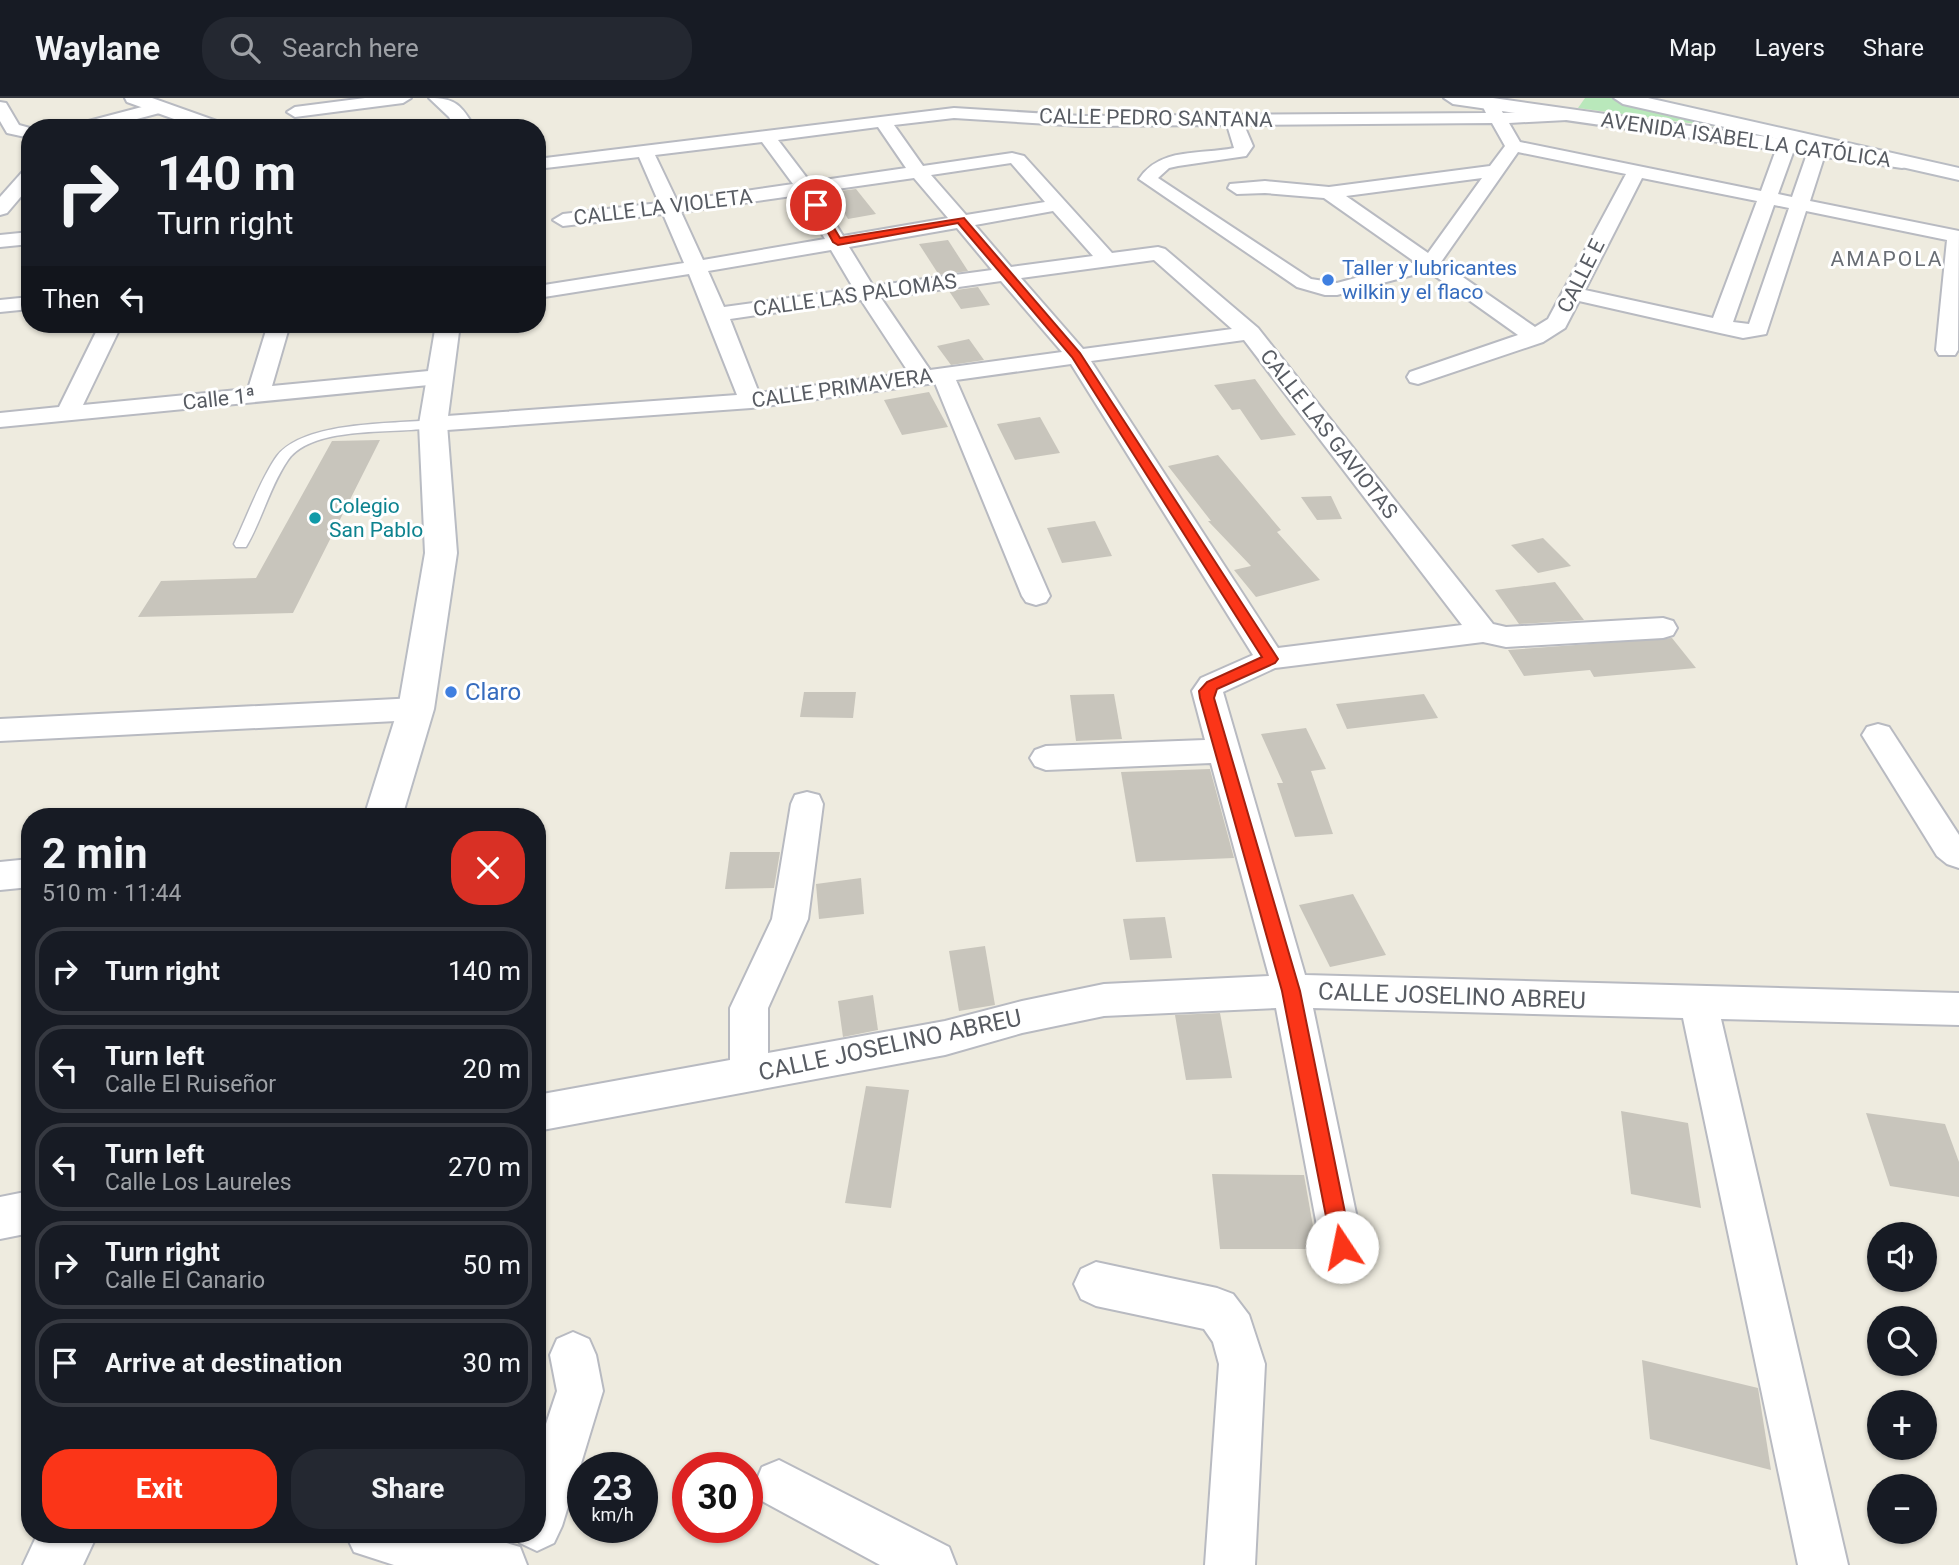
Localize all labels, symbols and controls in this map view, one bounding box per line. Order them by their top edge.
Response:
search box [202,17,692,80]
text: Waylane [35,29,160,68]
icon: search [226,29,264,67]
text: Search here [282,33,419,63]
text: Map [1669,34,1717,62]
text: Layers [1755,34,1825,62]
text: Share [1863,34,1924,62]
street label: CALLE PEDRO SANTANA [1039,104,1273,132]
street label: AVENIDA ISABEL LA CATÓLICA [1600,108,1893,172]
text: 140 m [157,145,296,202]
icon: right [42,147,133,238]
pin [786,175,846,235]
street label: CALLE LA VIOLETA [572,184,754,230]
icon: arrive [797,186,835,224]
text: Turn right [157,204,293,242]
street label: CALLE E [1552,235,1610,317]
district label: AMAPOLA [1831,247,1943,271]
place label: Taller y lubricantes wilkin y el flaco [1342,256,1517,304]
street label: CALLE LAS PALOMAS [752,269,958,321]
marker: Taller y lubricantes wilkin y el flaco [1320,272,1336,288]
icon: left [114,280,152,318]
text: Then [42,284,100,314]
street label: CALLE LAS GAVIOTAS [1255,345,1403,523]
street label: CALLE PRIMAVERA [750,363,934,413]
street label: Calle 1ª [182,383,256,415]
place label: Colegio San Pablo [329,494,423,542]
marker: Colegio San Pablo [307,510,323,526]
place label: Claro [465,678,521,706]
marker: Claro [443,684,459,700]
text: 2 min [42,829,148,878]
button: close [451,831,525,905]
text: 510 m · 11:44 [42,880,181,907]
icon: right [46,952,84,990]
text: Turn right [105,956,220,986]
text: 140 m [448,956,521,986]
street label: CALLE JOSELINO ABREU [1318,977,1586,1015]
street label: CALLE JOSELINO ABREU [756,1003,1024,1087]
text: Turn left [105,1041,204,1071]
icon: left [46,1050,84,1088]
text: 20 m [463,1054,521,1084]
text: Calle El Ruiseñor [105,1071,276,1098]
text: Turn left [105,1139,204,1169]
icon: left [46,1148,84,1186]
text: 270 m [448,1152,521,1182]
text: Calle Los Laureles [105,1169,292,1196]
position arrow [1305,1210,1379,1284]
map controls [1867,1222,1937,1544]
button: sound [1867,1222,1937,1292]
text: Turn right [105,1237,220,1267]
icon: right [46,1246,84,1284]
text: 50 m [463,1250,521,1280]
text: Calle El Canario [105,1267,265,1294]
button: search [1867,1306,1937,1376]
icon: arrive [46,1344,84,1382]
text: Arrive at destination [105,1348,342,1378]
text: 30 m [463,1348,521,1378]
button: + [1867,1390,1937,1460]
button: Exit [42,1449,277,1529]
button: Share [291,1449,525,1529]
speed limit sign: 30 [672,1452,763,1543]
text: 23 [592,1468,633,1509]
button: − [1867,1474,1937,1544]
text: km/h [591,1504,634,1525]

